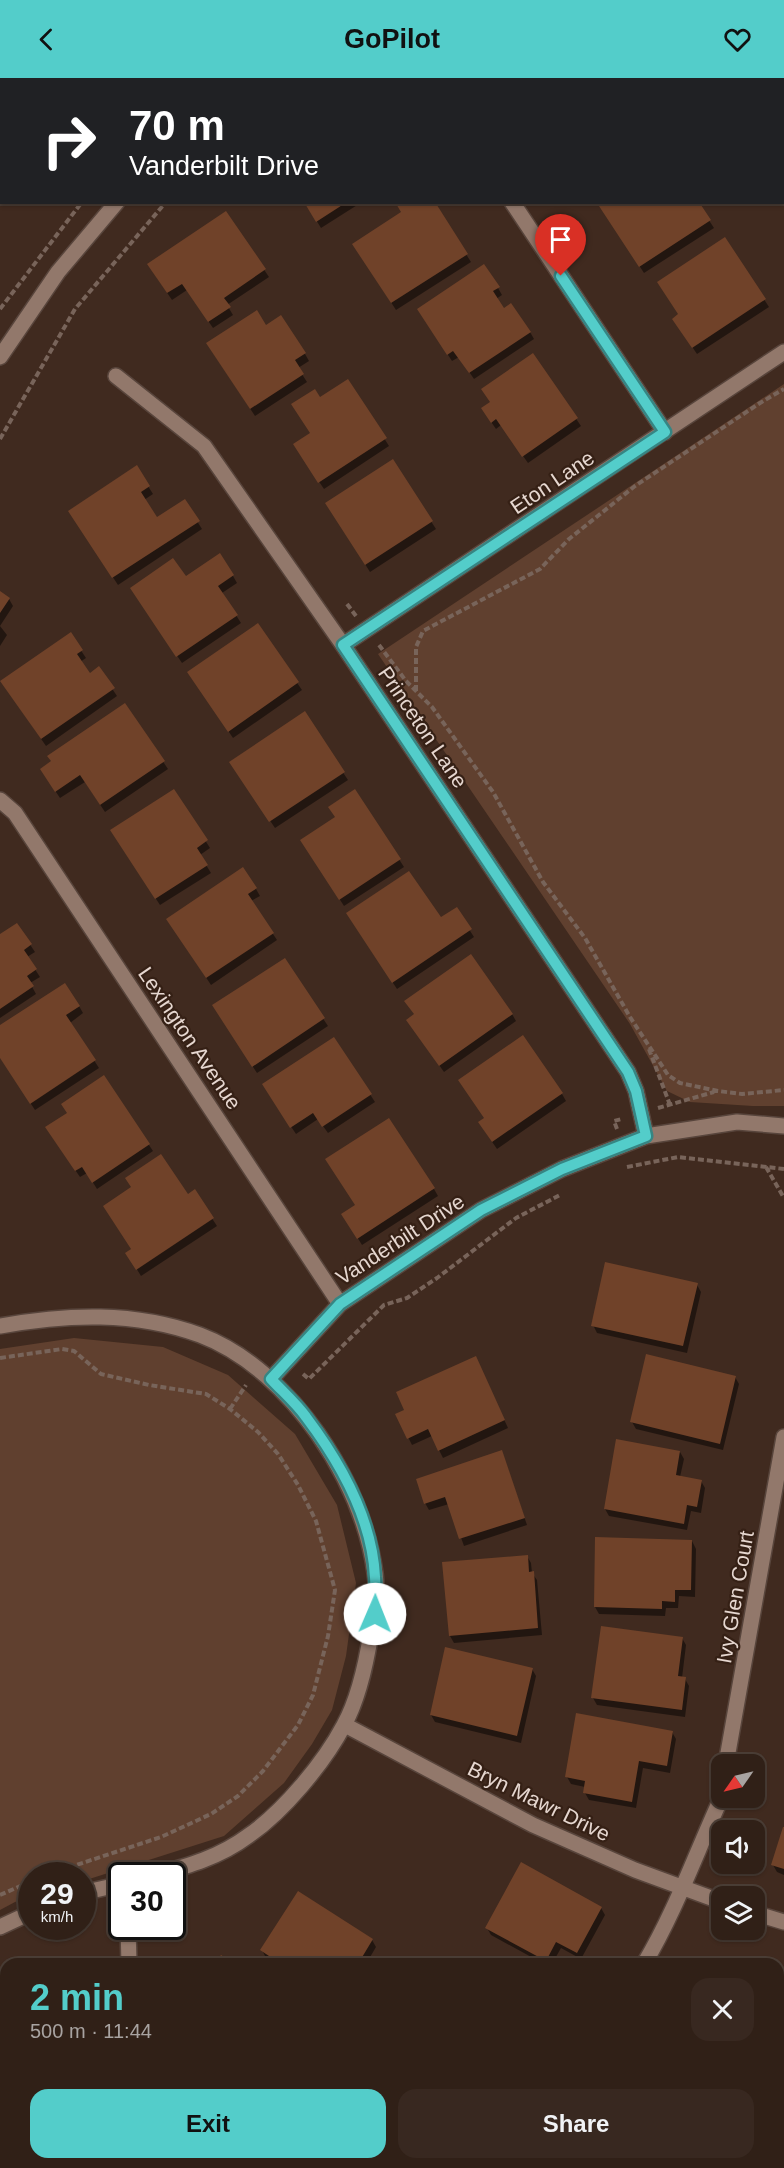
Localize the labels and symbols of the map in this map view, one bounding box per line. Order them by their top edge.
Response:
pin [535,214,586,276]
street label: Eton Lane [506,446,598,518]
street label: Princeton Lane [374,662,472,792]
street label: Lexington Avenue [134,963,246,1113]
street label: Vanderbilt Drive [332,1189,468,1289]
street label: Ivy Glen Court [712,1529,758,1665]
position arrow [343,1582,407,1646]
north arrow [711,1754,765,1808]
street label: Bryn Mawr Drive [464,1757,614,1845]
speed limit sign: 30 [108,1862,186,1940]

